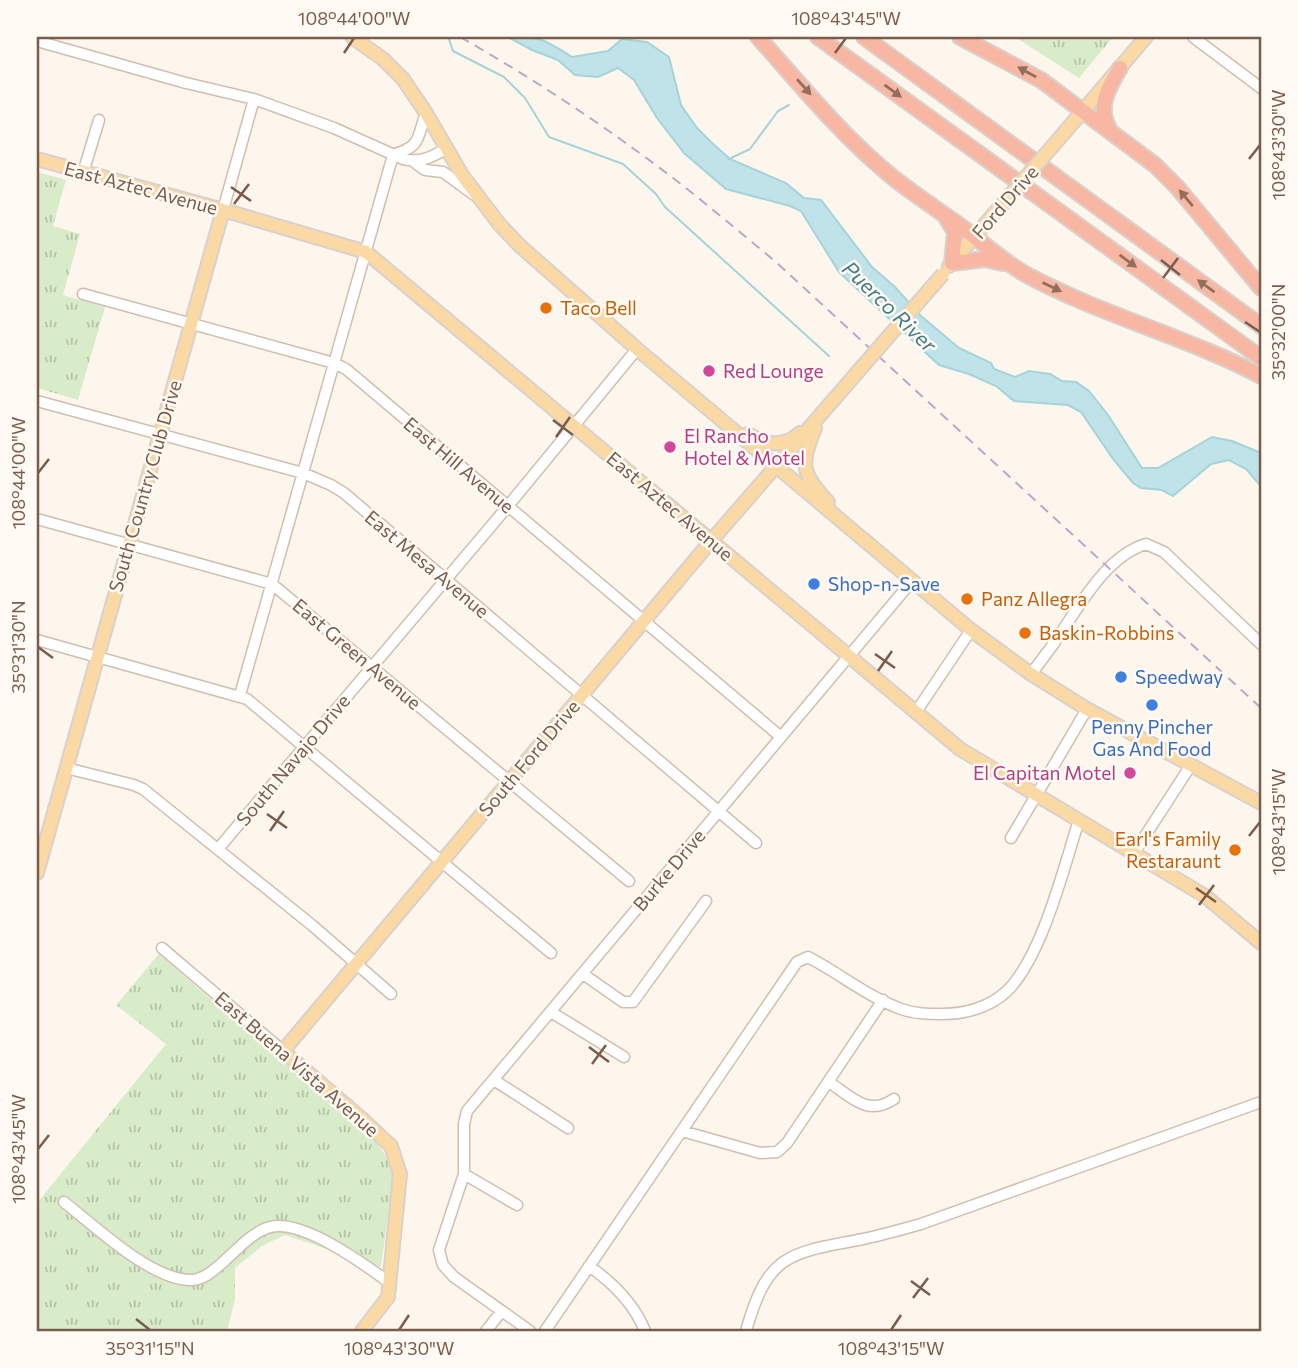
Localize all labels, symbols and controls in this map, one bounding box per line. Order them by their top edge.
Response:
text: 108°44'00"W [298,7,410,29]
text: 108°43'45"W [791,7,901,29]
one-way arrow [1017,66,1037,78]
one-way arrow [795,78,811,95]
one-way arrow [884,84,902,98]
text: 108°43'30"W [1267,90,1289,200]
street label: East Aztec Avenue [62,156,220,219]
street label: Ford Drive [967,160,1043,243]
one-way arrow [1179,189,1194,206]
one-way arrow [1119,254,1137,268]
water label: Puerco River [838,255,942,357]
one-way arrow [1197,279,1215,293]
one-way arrow [1042,282,1063,293]
text: 35°32'00"N [1267,284,1289,380]
place label: Taco Bell [560,296,637,319]
marker: Taco Bell [538,300,554,316]
place label: Red Lounge [723,359,824,382]
marker: Red Lounge [701,363,717,379]
street label: South Country Club Drive [103,377,186,594]
street label: East Hill Avenue [399,412,519,517]
text: 108°44'00"W [7,417,29,529]
place label: El Rancho Hotel & Motel [684,424,805,469]
marker: El Rancho Hotel & Motel [662,439,678,455]
street label: East Aztec Avenue [602,446,738,565]
street label: East Mesa Avenue [361,505,494,622]
place label: Shop-n-Save [828,572,940,595]
marker: Shop-n-Save [806,576,822,592]
place label: Panz Allegra [981,587,1087,610]
marker: Panz Allegra [959,591,975,607]
street label: East Green Avenue [289,593,426,714]
text: 35°31'30"N [7,601,29,693]
place label: Baskin-Robbins [1039,621,1174,644]
marker: Baskin-Robbins [1017,625,1033,641]
place label: Speedway [1135,665,1223,688]
marker: Speedway [1113,669,1129,685]
street label: South Navajo Drive [231,689,354,830]
street label: South Ford Drive [473,695,584,821]
marker: Penny Pincher Gas And Food [1144,697,1160,713]
place label: Penny Pincher Gas And Food [1091,715,1214,760]
place label: El Capitan Motel [973,761,1116,784]
marker: El Capitan Motel [1122,765,1138,781]
text: 108°43'15"W [1267,769,1289,875]
street label: Burke Drive [628,824,710,915]
place label: Earl's Family Restaraunt [1115,827,1221,872]
marker: Earl's Family Restaraunt [1227,842,1243,858]
street label: East Buena Vista Avenue [211,986,384,1141]
text: 108°43'45"W [7,1094,29,1204]
text: 35°31'15"N [106,1337,195,1359]
text: 108°43'30"W [344,1337,454,1359]
text: 108°43'15"W [838,1337,944,1359]

